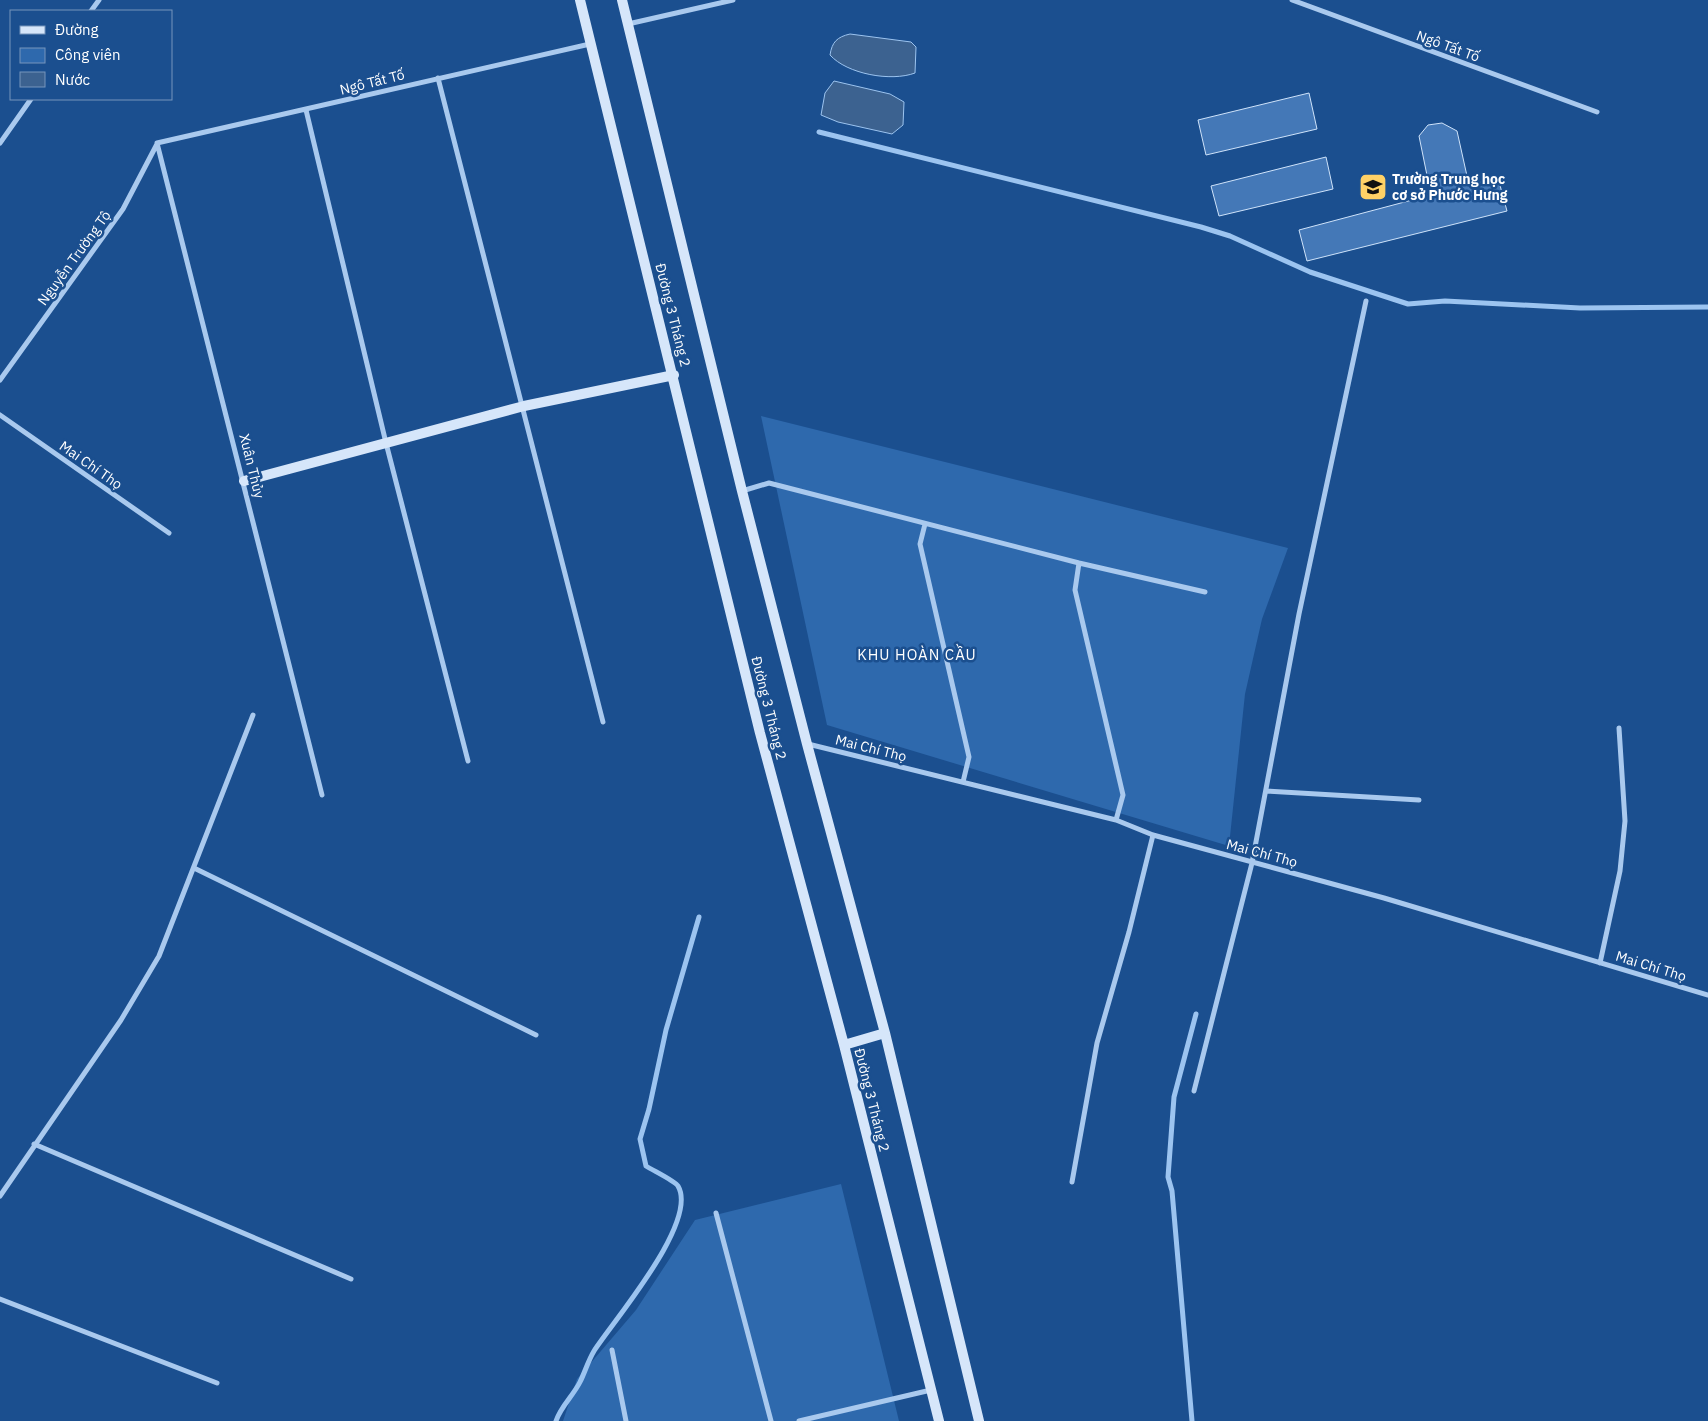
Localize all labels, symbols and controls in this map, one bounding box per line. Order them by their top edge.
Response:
legend [10,10,172,100]
text: Đường [55,20,99,39]
street label: Ngô Tất Tố [1414,26,1482,66]
text: Công viên [55,45,121,64]
street label: Ngô Tất Tố [338,65,406,99]
text: Nước [55,70,91,89]
place label: Trường Trung học cơ sở Phước Hưng [1392,170,1508,204]
school or university icon: Trường Trung học cơ sở Phước Hưng [1358,172,1388,202]
street label: Nguyễn Trường Tộ [34,207,115,309]
street label: Đường 3 Tháng 2 [651,261,695,369]
street label: Xuân Thủy [235,432,269,500]
street label: Mai Chí Thọ [56,437,126,493]
district label: KHU HOÀN CẦU [857,643,977,664]
street label: Đường 3 Tháng 2 [747,654,791,762]
street label: Mai Chí Thọ [833,730,909,766]
street label: Mai Chí Thọ [1224,835,1300,871]
street label: Mai Chí Thọ [1614,947,1689,985]
street label: Đường 3 Tháng 2 [850,1046,894,1154]

